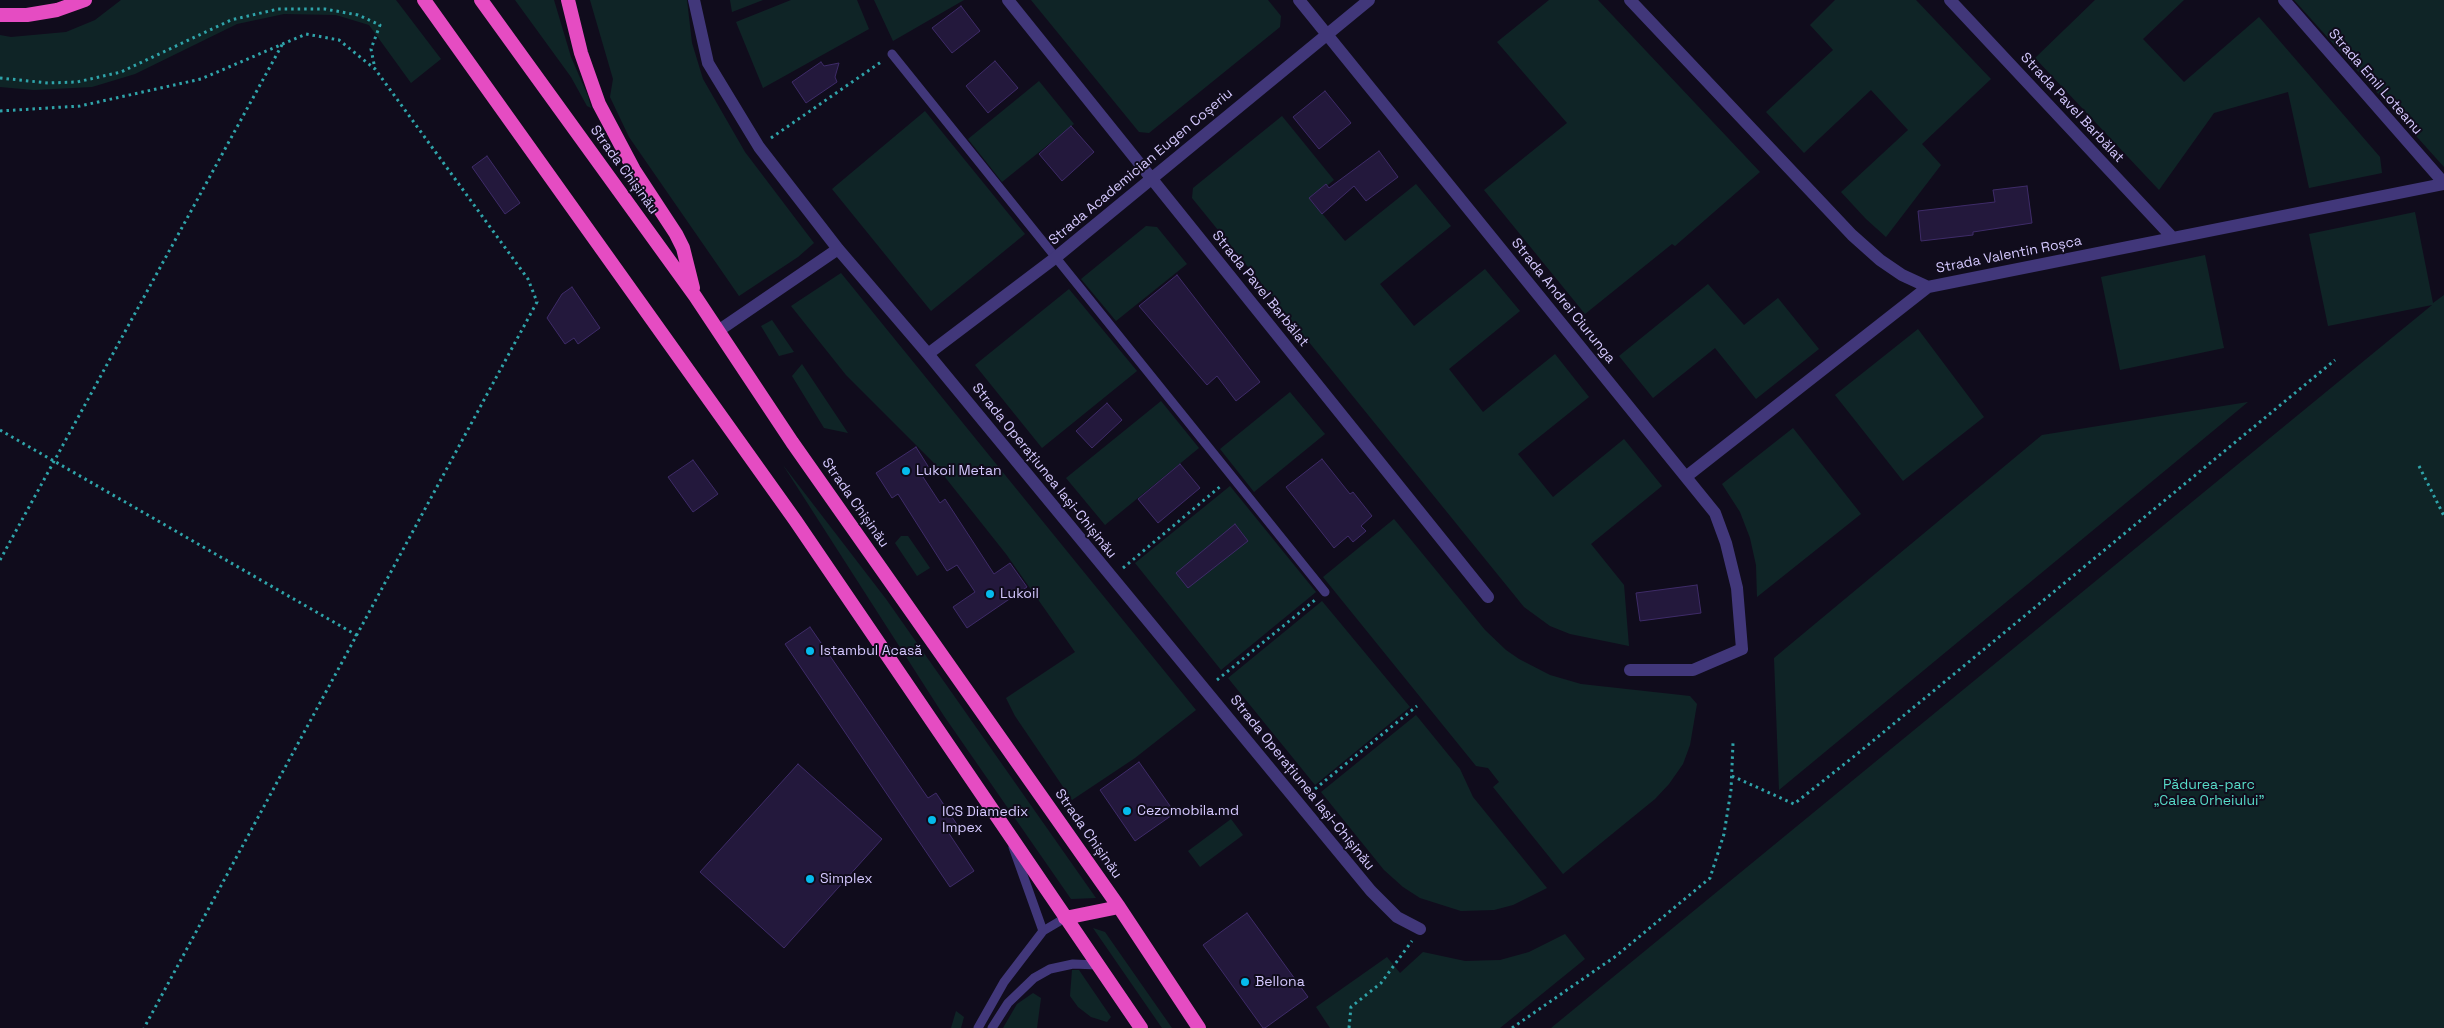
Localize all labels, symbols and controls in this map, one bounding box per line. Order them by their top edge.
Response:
street label: Strada Emil Loteanu [2325,26,2425,138]
street label: Strada Pavel Barbălat [2017,50,2127,166]
street label: Strada Academician Eugen Coșeriu [1046,85,1236,249]
street label: Strada Chișinău [586,122,662,218]
street label: Strada Pavel Barbălat [1208,228,1312,350]
street label: Strada Valentin Roșca [1935,233,2083,277]
street label: Strada Andrei Ciurunga [1507,235,1619,367]
street label: Strada Operațiunea Iași-Chișinău [968,380,1120,562]
street label: Strada Chișinău [818,455,892,551]
place label: Lukoil Metan [916,463,1002,479]
marker: Lukoil Metan [900,465,912,477]
place label: Lukoil [1000,586,1039,602]
marker: Lukoil [984,588,996,600]
place label: Istambul Acasă [820,643,922,659]
marker: Istambul Acasă [804,645,816,657]
street label: Strada Operațiunea Iași-Chișinău [1226,692,1378,874]
park label: Pădurea-parc „Calea Orheiului” [2154,777,2264,810]
street label: Strada Chișinău [1051,786,1125,882]
place label: Cezomobila.md [1137,803,1239,819]
place label: ICS Diamedix Impex [942,804,1028,836]
marker: Cezomobila.md [1121,805,1133,817]
marker: ICS Diamedix Impex [926,814,938,826]
place label: Simplex [820,871,873,887]
marker: Simplex [804,873,816,885]
place label: Bellona [1255,974,1305,990]
marker: Bellona [1239,976,1251,988]

